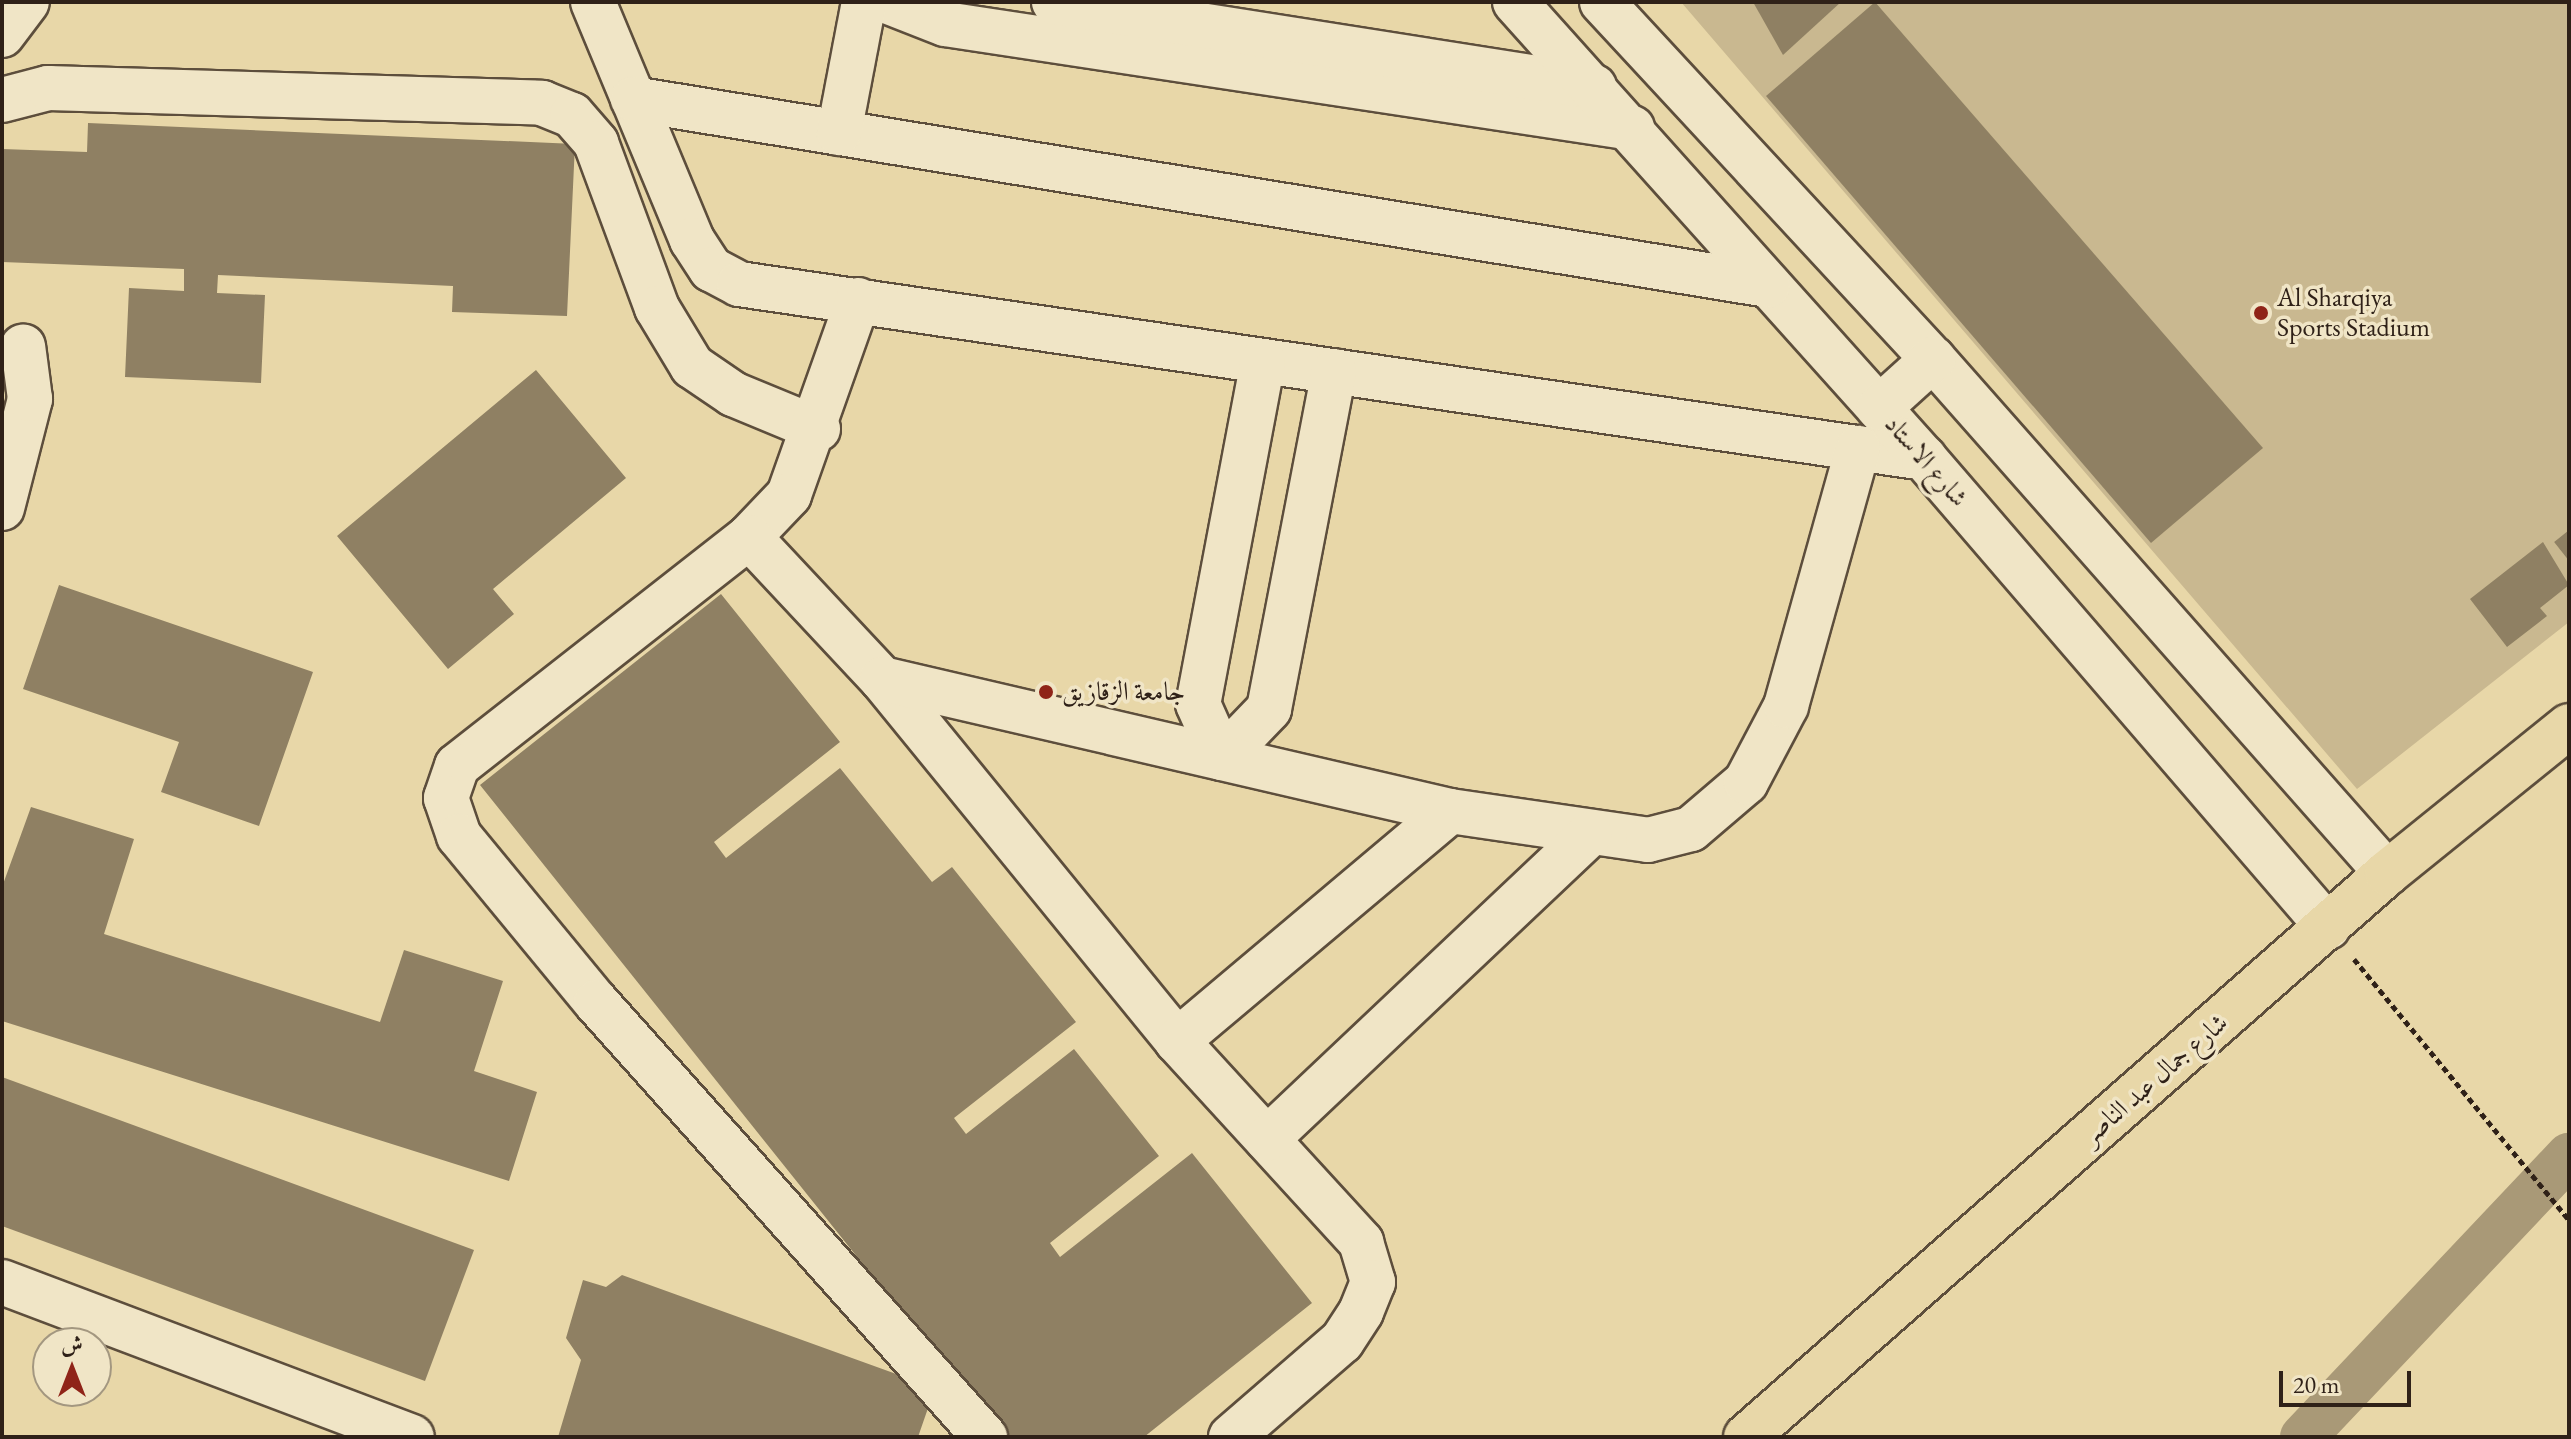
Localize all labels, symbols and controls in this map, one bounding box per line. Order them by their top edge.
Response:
place label: Al Sharqiya Sports Stadium [2277,282,2430,344]
marker: Al Sharqiya Sports Stadium [2252,304,2270,322]
street label: شارع الاستاد [1878,409,1974,513]
place label: جامعة الزقازيق [1062,676,1185,708]
marker: جامعة الزقازيق [1037,683,1055,701]
street label: شارع جمال عبد الناصر [2076,1007,2234,1151]
north arrow [32,1327,112,1407]
text: ش [61,1330,83,1359]
scale bar [2283,1355,2415,1405]
text: 20 m [2293,1369,2340,1400]

